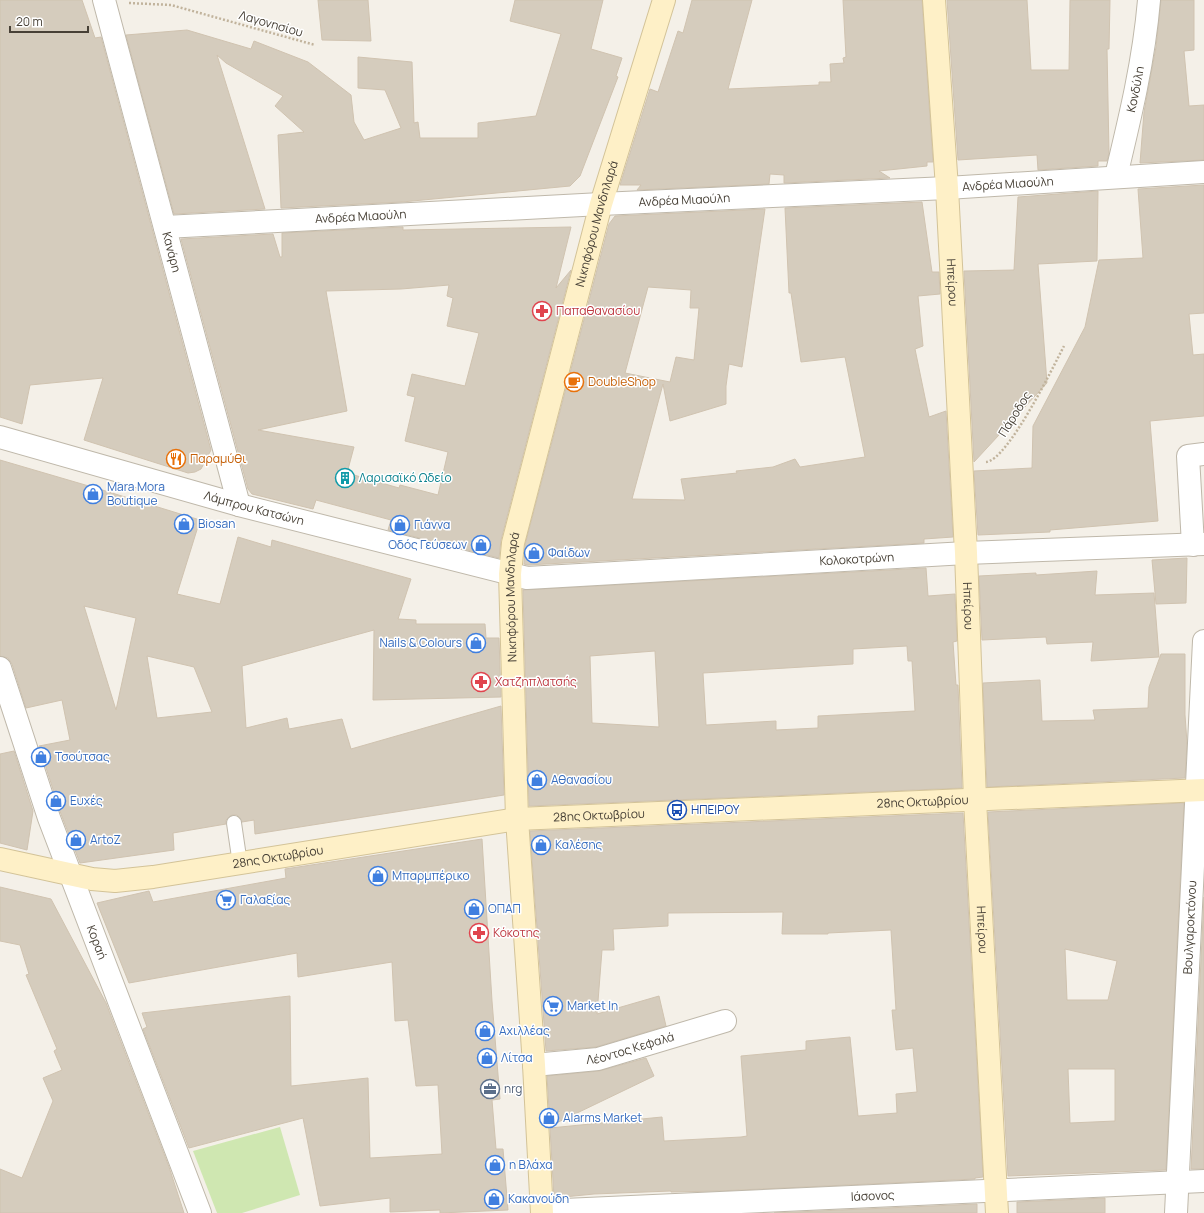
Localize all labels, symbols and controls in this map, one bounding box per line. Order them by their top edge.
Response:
street label: Λαγονησίου [237,6,305,41]
scale bar [10,8,88,34]
text: 20 m [16,13,43,30]
street label: Κονδύλη [1122,65,1148,114]
street label: Νικηφόρου Μανδηλαρά [571,158,622,289]
street label: Ανδρέα Μιαούλη [962,172,1054,195]
street label: Ανδρέα Μιαούλη [638,189,730,210]
street label: Ανδρέα Μιαούλη [314,205,407,227]
street label: Κανάρη [158,230,185,274]
street label: Ηπείρου [943,258,962,307]
pharmacy icon: Παπαθανασίου [531,300,553,322]
place label: Παπαθανασίου [556,302,640,319]
cafe icon: DoubleShop [563,371,585,393]
place label: DoubleShop [588,373,656,390]
street label: Πάροδος [994,387,1035,440]
restaurant icon: Παραμύθι [165,448,187,470]
place label: Παραμύθι [190,450,246,467]
building icon: Λαρισαϊκό Ωδείο [334,467,356,489]
place label: Λαρισαϊκό Ωδείο [359,469,452,486]
place label: Mara Mora Boutique [107,478,165,509]
shop icon: Mara Mora Boutique [82,483,104,505]
street label: Λάμπρου Κατσώνη [202,487,306,529]
shop icon: Biosan [173,513,195,535]
shop icon: Γιάννα [389,514,411,536]
place label: Biosan [198,515,235,532]
place label: Γιάννα [414,516,450,533]
street label: Νικηφόρου Μανδηλαρά [501,530,524,662]
shop icon: Οδός Γεύσεων [470,534,492,556]
place label: Οδός Γεύσεων [388,536,467,553]
shop icon: Φαίδων [523,542,545,564]
place label: Φαίδων [548,544,590,561]
street label: Κολοκοτρώνη [819,548,895,569]
street label: Ηπείρου [959,582,978,630]
shop icon: Nails & Colours [465,632,487,654]
place label: Nails & Colours [379,634,462,651]
pharmacy icon: Χατζηπλατσής [470,671,492,693]
place label: Χατζηπλατσής [495,673,577,690]
shop icon: Τσούτσας [30,746,52,768]
place label: Τσούτσας [55,748,110,765]
shop icon: Αθανασίου [526,769,548,791]
place label: Αθανασίου [551,771,612,788]
shop icon: Ευχές [45,790,67,812]
street label: 28ης Οκτωβρίου [876,791,969,812]
place label: Ευχές [70,792,103,809]
bus stop icon: ΗΠΕΙΡΟΥ [666,799,688,821]
place label: ΗΠΕΙΡΟΥ [691,801,740,818]
street label: 28ης Οκτωβρίου [553,805,645,825]
shop icon: ArtoZ [65,829,87,851]
place label: ArtoZ [90,831,121,848]
shop icon: Καλέσης [530,834,552,856]
place label: Καλέσης [555,836,602,853]
street label: 28ης Οκτωβρίου [231,841,325,872]
shop icon: Μπαρμπέρικο [367,865,389,887]
place label: Μπαρμπέρικο [392,867,470,884]
street label: Βουλγαροκτόνου [1179,880,1200,975]
supermarket icon: Γαλαξίας [215,889,237,911]
place label: Γαλαξίας [240,891,290,908]
shop icon: ΟΠΑΠ [463,898,485,920]
place label: ΟΠΑΠ [488,900,521,917]
street label: Ηπείρου [973,905,992,954]
pharmacy icon: Κόκοτης [468,922,490,944]
street label: Κοραή [83,923,111,962]
place label: Κόκοτης [493,924,540,941]
supermarket icon: Market In [542,995,564,1017]
place label: Market In [567,997,618,1014]
shop icon: Αχιλλέας [474,1020,496,1042]
place label: Αχιλλέας [499,1022,550,1039]
street label: Λέοντος Κεφαλά [586,1028,676,1068]
shop icon: Λίτσα [476,1047,498,1069]
place label: Λίτσα [501,1049,533,1066]
office icon: nrg [479,1078,501,1100]
place label: nrg [504,1080,522,1097]
shop icon: Alarms Market [538,1107,560,1129]
place label: Alarms Market [563,1109,642,1126]
shop icon: η Βλάχα [484,1154,506,1176]
place label: η Βλάχα [509,1156,553,1173]
street label: Ιάσονος [850,1186,895,1205]
shop icon: Κακανούδη [483,1188,505,1210]
place label: Κακανούδη [508,1190,569,1207]

